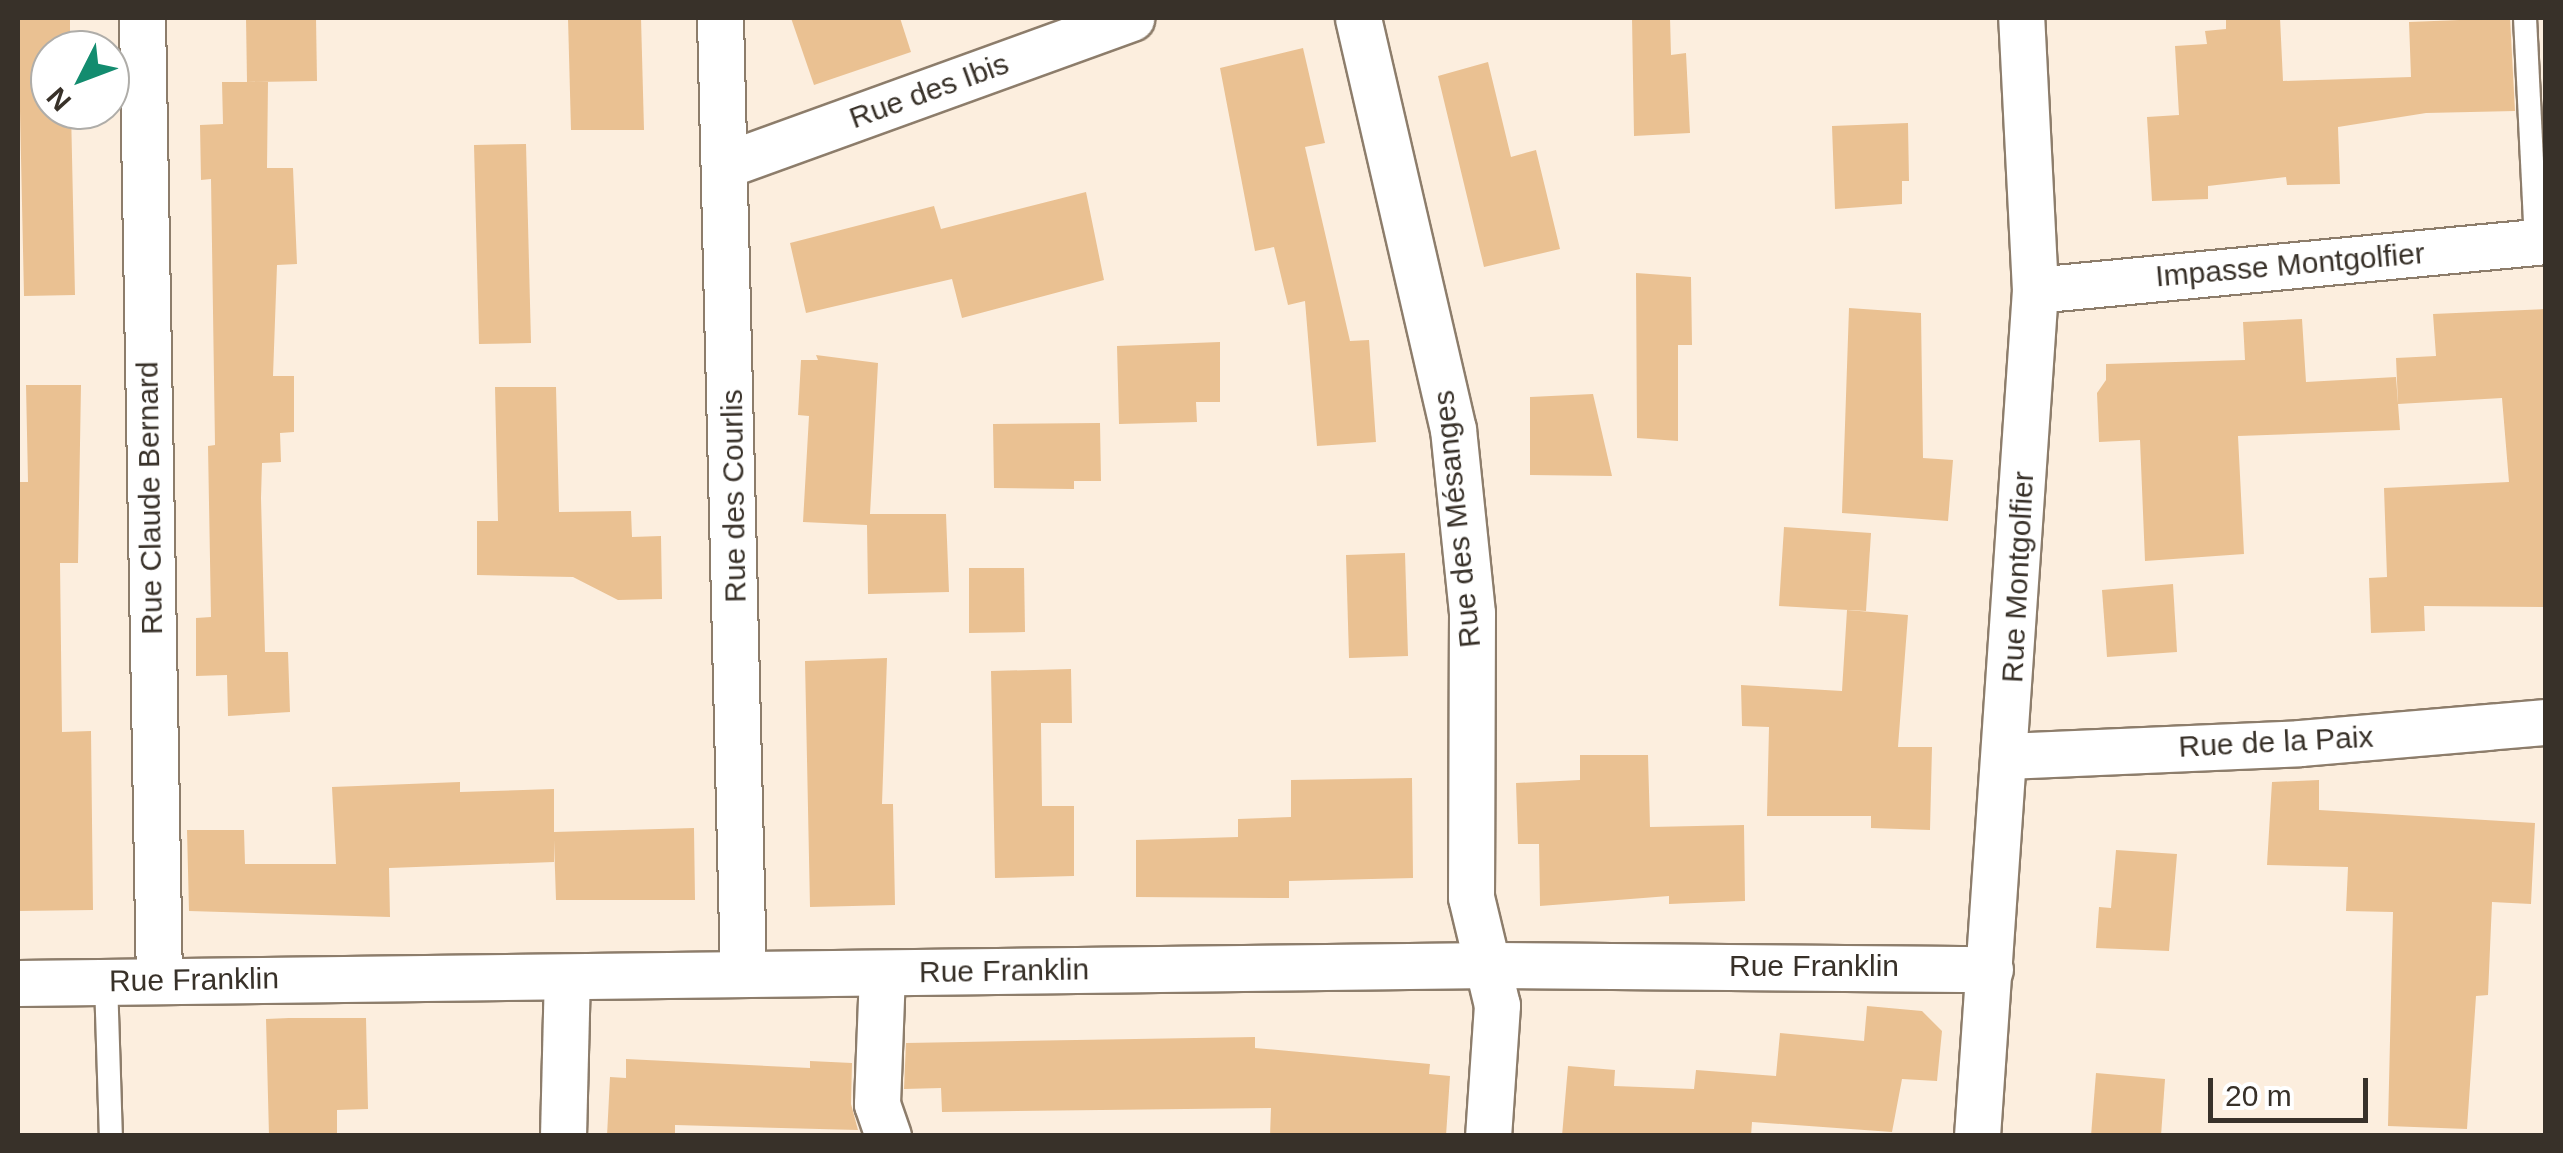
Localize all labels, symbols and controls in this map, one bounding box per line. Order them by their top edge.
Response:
north arrow [30,30,130,130]
street label: Rue des Ibis [844,46,1014,136]
text: N [41,81,77,117]
street label: Impasse Montgolfier [2154,235,2426,295]
street label: Rue Claude Bernard [130,361,170,635]
street label: Rue des Courlis [714,389,754,603]
street label: Rue des Mésanges [1426,389,1488,649]
street label: Rue Montgolfier [1994,470,2042,684]
street label: Rue de la Paix [2178,719,2374,765]
street label: Rue Franklin [1729,948,1899,984]
street label: Rue Franklin [919,952,1089,990]
street label: Rue Franklin [109,961,279,999]
scale bar [2213,1058,2373,1120]
text: 20 m [2225,1079,2292,1112]

